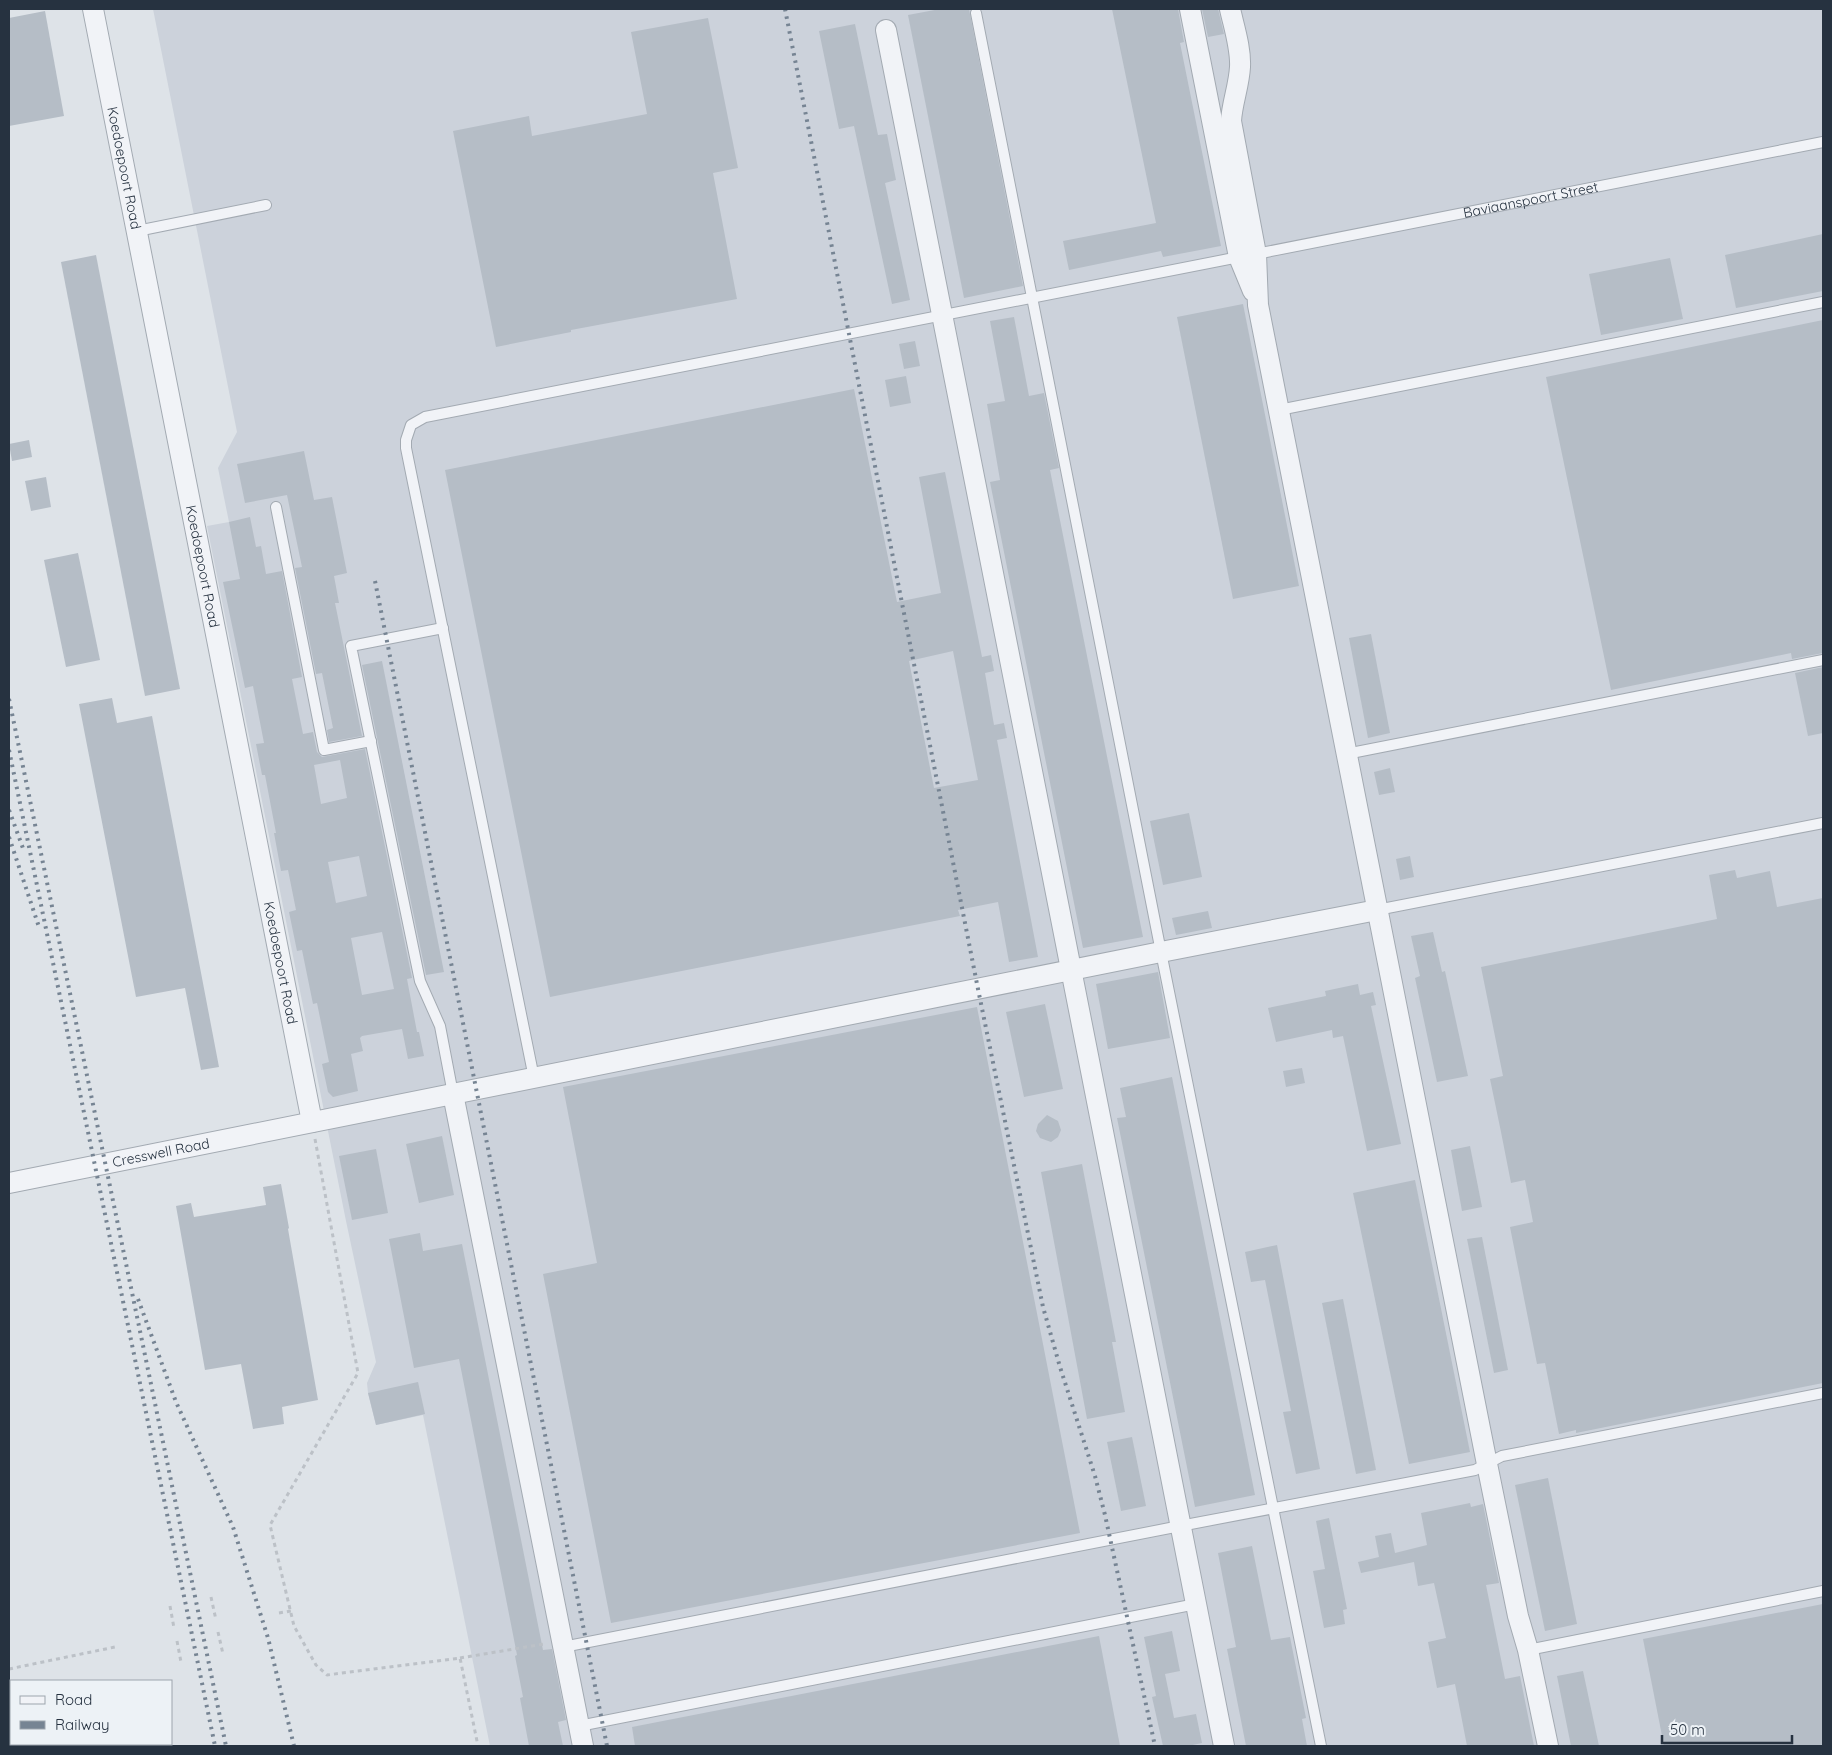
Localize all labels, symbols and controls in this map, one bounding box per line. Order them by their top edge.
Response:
street label: Koedoepoort Road [103,105,145,231]
street label: Baviaanspoort Street [1462,178,1600,222]
street label: Koedoepoort Road [182,503,224,629]
street label: Koedoepoort Road [260,900,302,1026]
street label: Cresswell Road [111,1134,211,1171]
legend [10,1680,172,1745]
text: Road [55,1690,92,1709]
scale bar [1662,1712,1792,1744]
text: Railway [55,1715,110,1734]
text: 50 m [1670,1720,1705,1739]

